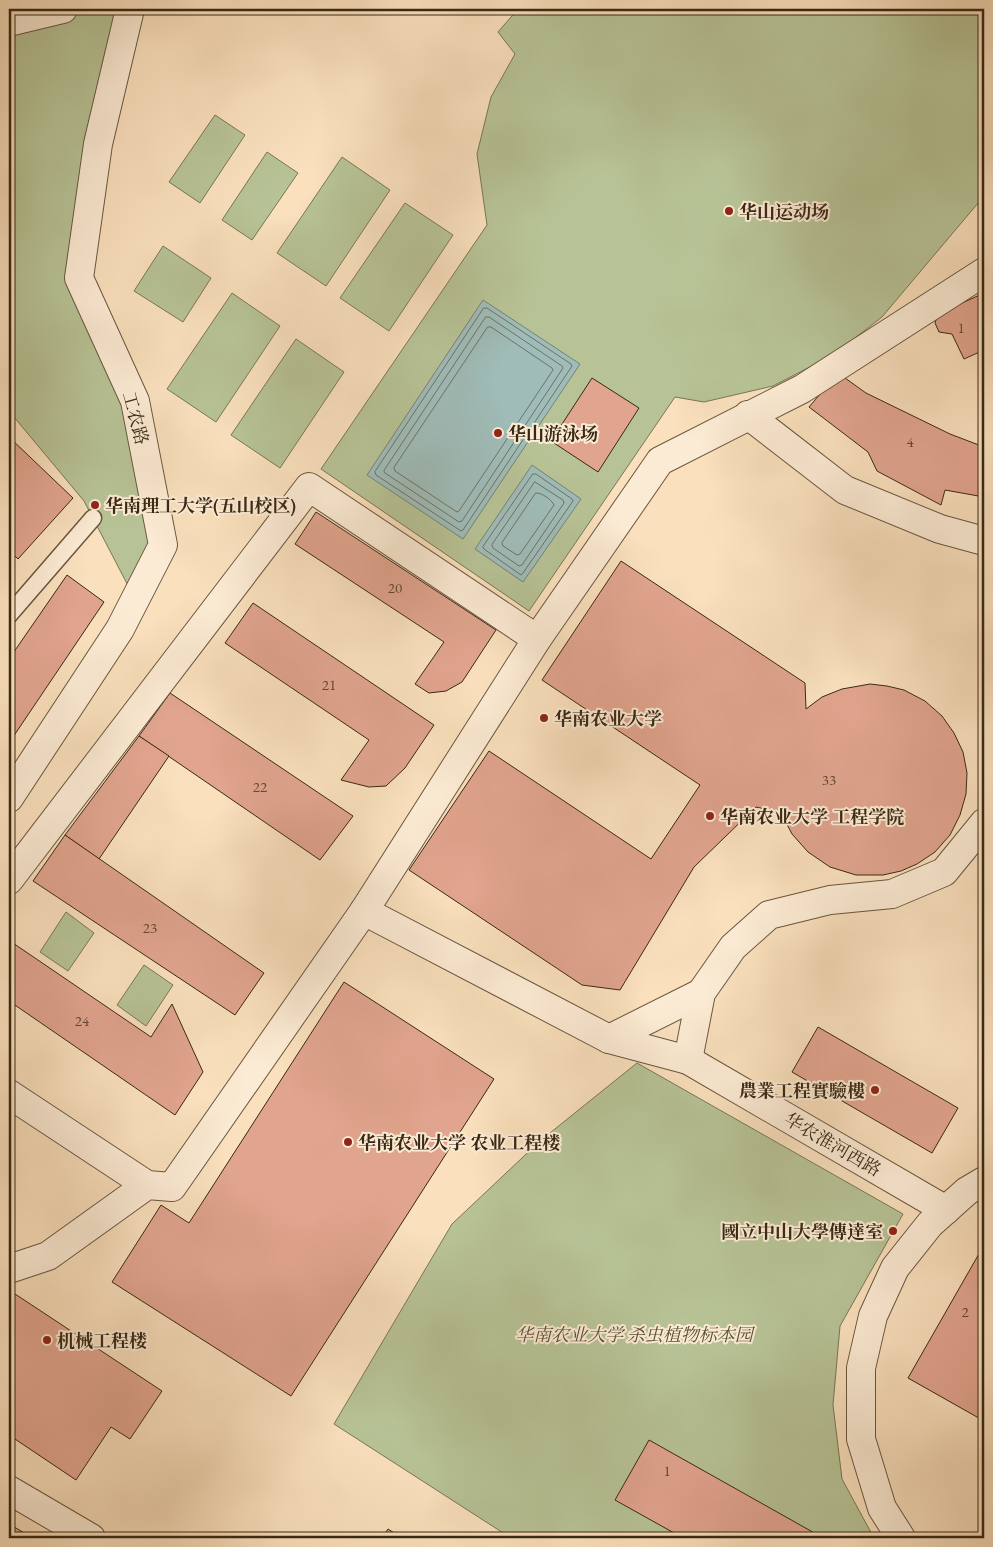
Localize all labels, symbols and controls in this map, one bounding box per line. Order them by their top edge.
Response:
place label: 华山运动场 [739,200,829,223]
marker: 华山运动场 [723,205,735,217]
house number: 1 [957,318,965,337]
street label: 工农路 [118,389,154,447]
place label: 华山游泳场 [508,422,598,445]
marker: 华山游泳场 [492,427,504,439]
house number: 4 [906,432,914,451]
place label: 华南理工大学(五山校区) [105,494,296,517]
marker: 华南理工大学(五山校区) [89,499,101,511]
house number: 20 [388,578,402,597]
house number: 21 [322,675,336,694]
place label: 华南农业大学 [554,707,662,730]
marker: 华南农业大学 [538,712,550,724]
house number: 33 [822,770,836,789]
house number: 22 [253,777,268,796]
place label: 华南农业大学 工程学院 [720,805,904,828]
marker: 华南农业大学 工程学院 [704,810,716,822]
house number: 23 [143,918,157,937]
house number: 24 [75,1011,90,1030]
place label: 農業工程實驗樓 [739,1079,865,1102]
marker: 農業工程實驗樓 [869,1084,881,1096]
street label: 华农淮河西路 [780,1107,886,1181]
place label: 华南农业大学 农业工程楼 [358,1131,560,1154]
marker: 华南农业大学 农业工程楼 [342,1136,354,1148]
place label: 國立中山大學傳達室 [721,1220,883,1243]
marker: 國立中山大學傳達室 [887,1225,899,1237]
house number: 2 [961,1302,969,1321]
park label: 华南农业大学 杀虫植物标本园 [515,1323,756,1346]
place label: 机械工程楼 [57,1329,147,1352]
marker: 机械工程楼 [41,1334,53,1346]
house number: 1 [663,1461,671,1480]

